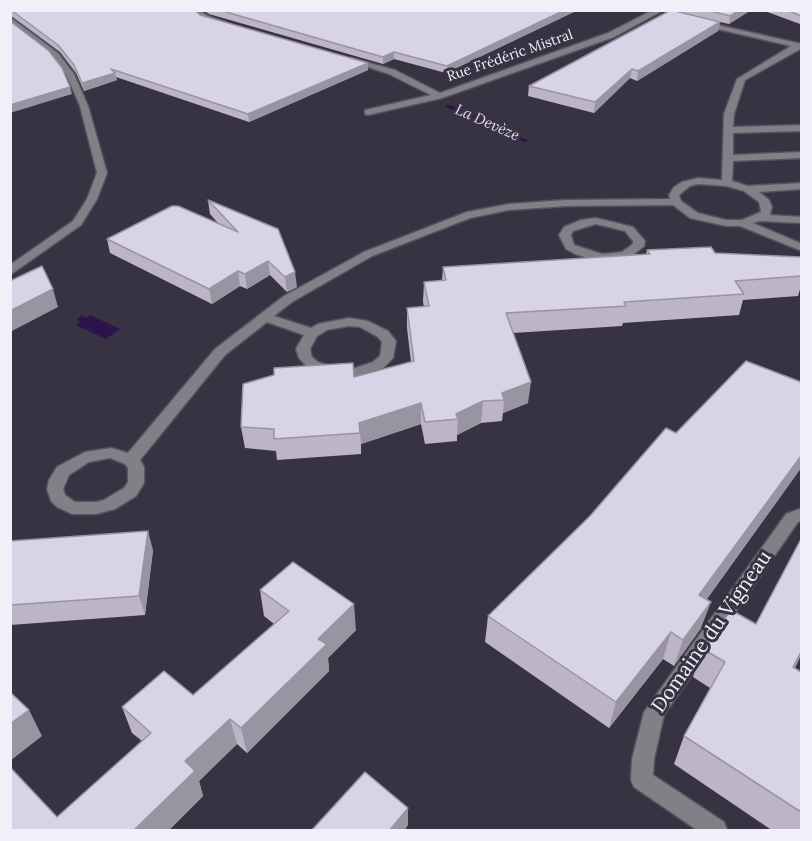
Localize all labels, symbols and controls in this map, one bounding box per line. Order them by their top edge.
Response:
street label: Rue Frédéric Mistral [445,27,575,85]
water label: La Devèze [452,101,522,145]
street label: Domaine du Vigneau [647,546,777,718]

